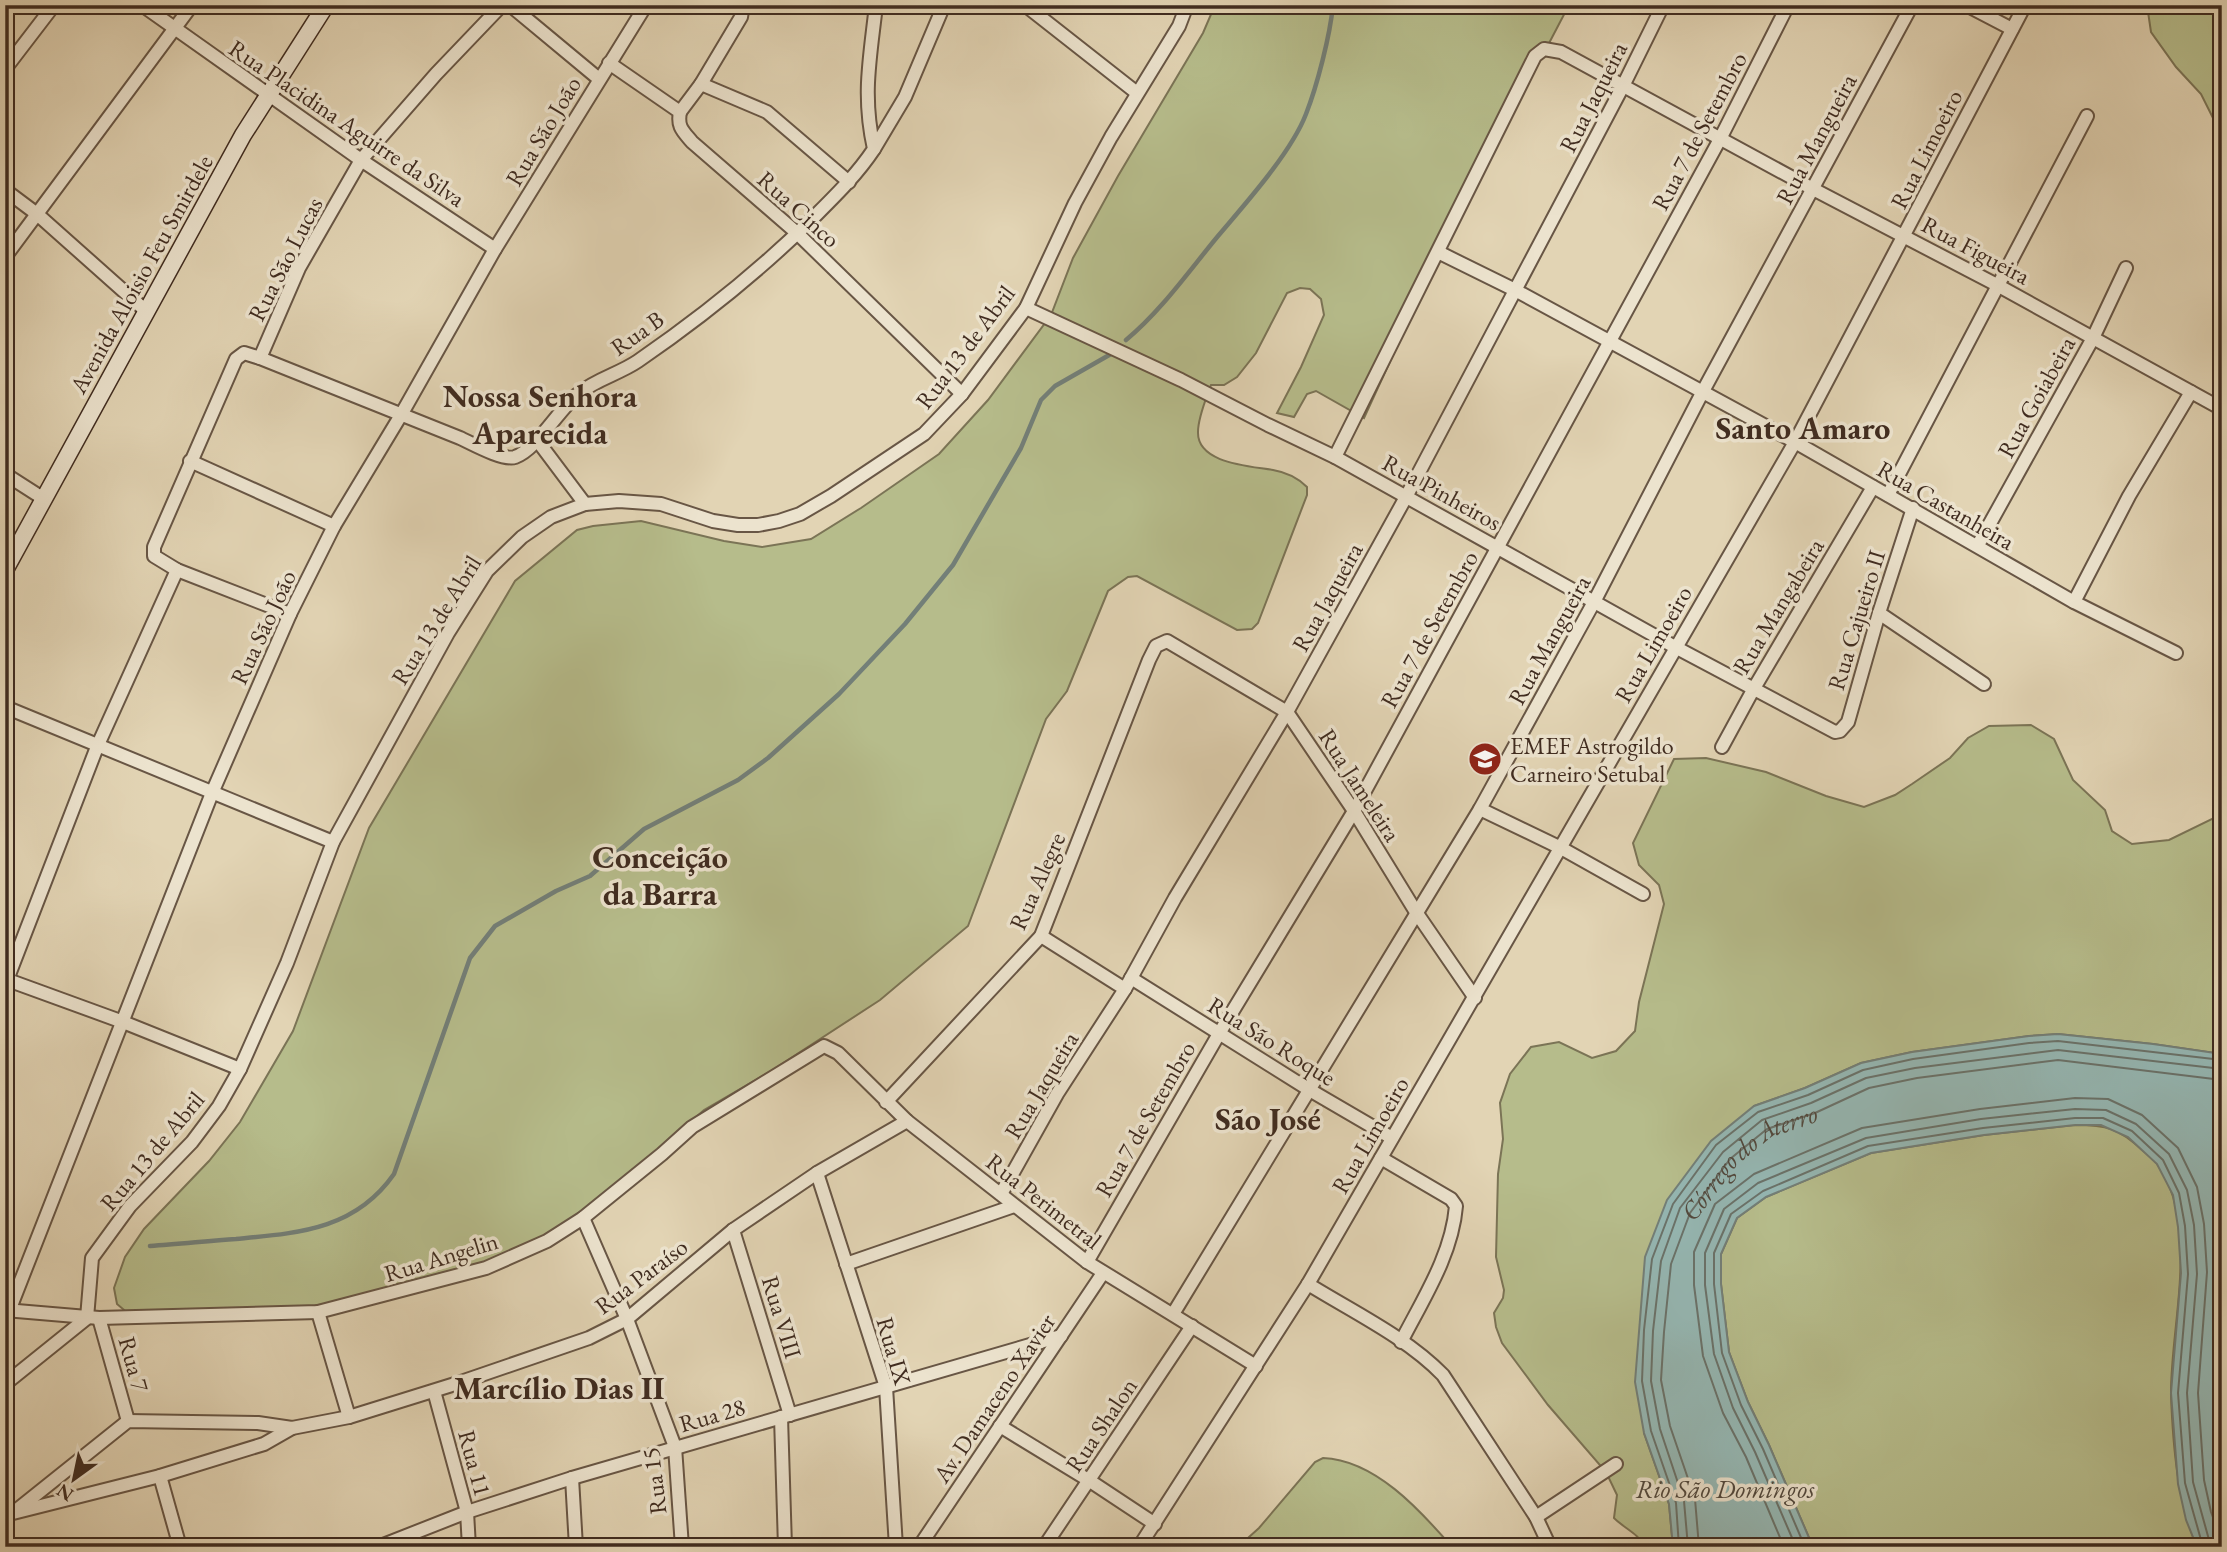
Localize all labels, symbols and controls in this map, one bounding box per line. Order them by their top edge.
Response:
street label: Rua Placidina Aguirre da Silva [223,32,471,214]
street label: Rua Jaqueira [1552,36,1634,157]
street label: Rua 7 de Setembro [1644,46,1754,216]
street label: Rua Mangueira [1769,68,1864,210]
street label: Rua São João [498,70,588,192]
street label: Rua Limoeiro [1883,84,1969,214]
street label: Avenida Aloisio Feu Smirdele [62,149,220,400]
street label: Rua Cinco [751,164,847,254]
street label: Rua São Lucas [241,192,329,326]
street label: Rua Figueira [1917,209,2036,292]
street label: Rua 13 de Abril [908,279,1022,415]
street label: Rua B [604,304,670,362]
street label: Rua Goiabeira [1990,330,2082,463]
district label: Nossa Senhora Aparecida [443,375,638,454]
district label: Santo Amaro [1716,407,1890,449]
street label: Rua Pinheiros [1377,447,1507,537]
street label: Rua Castanheira [1872,453,2021,557]
street label: Rua Mangabeira [1725,532,1831,679]
street label: Rua Jaqueira [1284,537,1370,657]
street label: Rua 7 de Setembro [1373,545,1485,713]
street label: Rua Cajueiro II [1820,546,1892,694]
street label: Rua 13 de Abril [384,549,488,691]
street label: Rua São João [223,565,303,689]
street label: Rua Mangueira [1501,569,1598,710]
street label: Rua Limoeiro [1607,580,1699,708]
street label: Rua Jameleira [1312,723,1408,848]
place label: EMEF Astrogildo Carneiro Setubal [1510,730,1674,789]
school or university icon: EMEF Astrogildo Carneiro Setubal [1466,740,1504,778]
street label: Rua Alegre [1002,827,1072,935]
district label: Conceição da Barra [592,836,728,915]
street label: Rua São Roque [1202,989,1342,1093]
street label: Rua Jaqueira [997,1025,1085,1144]
street label: Rua 7 de Setembro [1088,1035,1202,1203]
street label: Rua Limoeiro [1324,1071,1416,1199]
street label: Rua 13 de Abril [93,1085,211,1217]
water label: Córrego do Aterro [1673,1096,1822,1227]
district label: São José [1215,1098,1321,1140]
street label: Rua Perimetral [980,1146,1108,1256]
street label: Rua Angelin [380,1225,502,1289]
street label: Rua Paraíso [588,1231,694,1321]
street label: Rua VIII [755,1272,809,1362]
street label: Av. Damaceno Xavier [925,1307,1062,1490]
street label: Rua IX [870,1313,918,1389]
street label: Rua 7 [111,1333,157,1395]
district label: Marcílio Dias II [454,1367,665,1409]
street label: Rua Shalon [1058,1371,1144,1478]
street label: Rua 28 [675,1391,749,1439]
street label: Rua 11 [451,1427,499,1499]
north arrow [38,1444,108,1514]
street label: Rua 15 [635,1446,673,1516]
water label: Rio São Domingos [1636,1472,1815,1506]
text: N [51,1478,78,1508]

